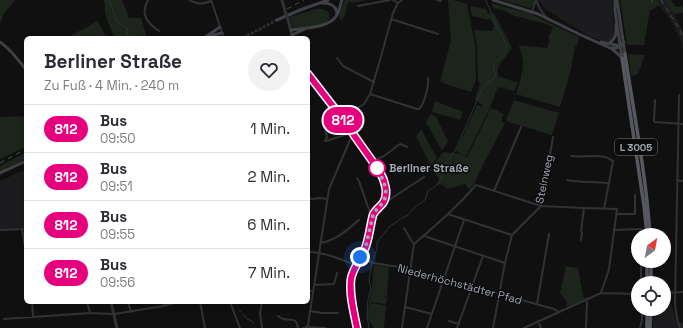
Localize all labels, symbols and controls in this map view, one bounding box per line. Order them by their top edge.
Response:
text: Berliner Straße [44,49,182,74]
button: heart [248,49,290,91]
text: Zu Fuß · 4 Min. · 240 m [44,77,179,94]
line badge: 812 [320,107,366,133]
text: Bus [100,111,127,130]
text: 812 [331,111,355,129]
text: 1 Min. [250,119,290,138]
text: 812 [54,120,78,138]
text: 09:50 [100,130,136,147]
road number: L 3005 [615,139,657,155]
street label: Steinweg [532,153,556,205]
text: Bus [100,159,127,178]
marker: Berliner Straße [368,159,386,177]
place label: Berliner Straße [389,161,469,175]
text: 2 Min. [247,167,290,186]
text: 812 [54,168,78,186]
text: 09:51 [100,178,133,195]
text: Bus [100,207,127,226]
text: 6 Min. [247,215,290,234]
text: 812 [54,216,78,234]
text: 09:55 [100,226,135,243]
north arrow [631,228,671,268]
map controls [631,228,671,316]
your location [350,247,370,267]
text: Bus [100,255,127,274]
street label: Niederhöchstädter Pfad [396,261,524,307]
text: 7 Min. [248,263,290,282]
text: 812 [54,264,78,282]
text: 09:56 [100,274,135,291]
button: locate [631,276,671,316]

